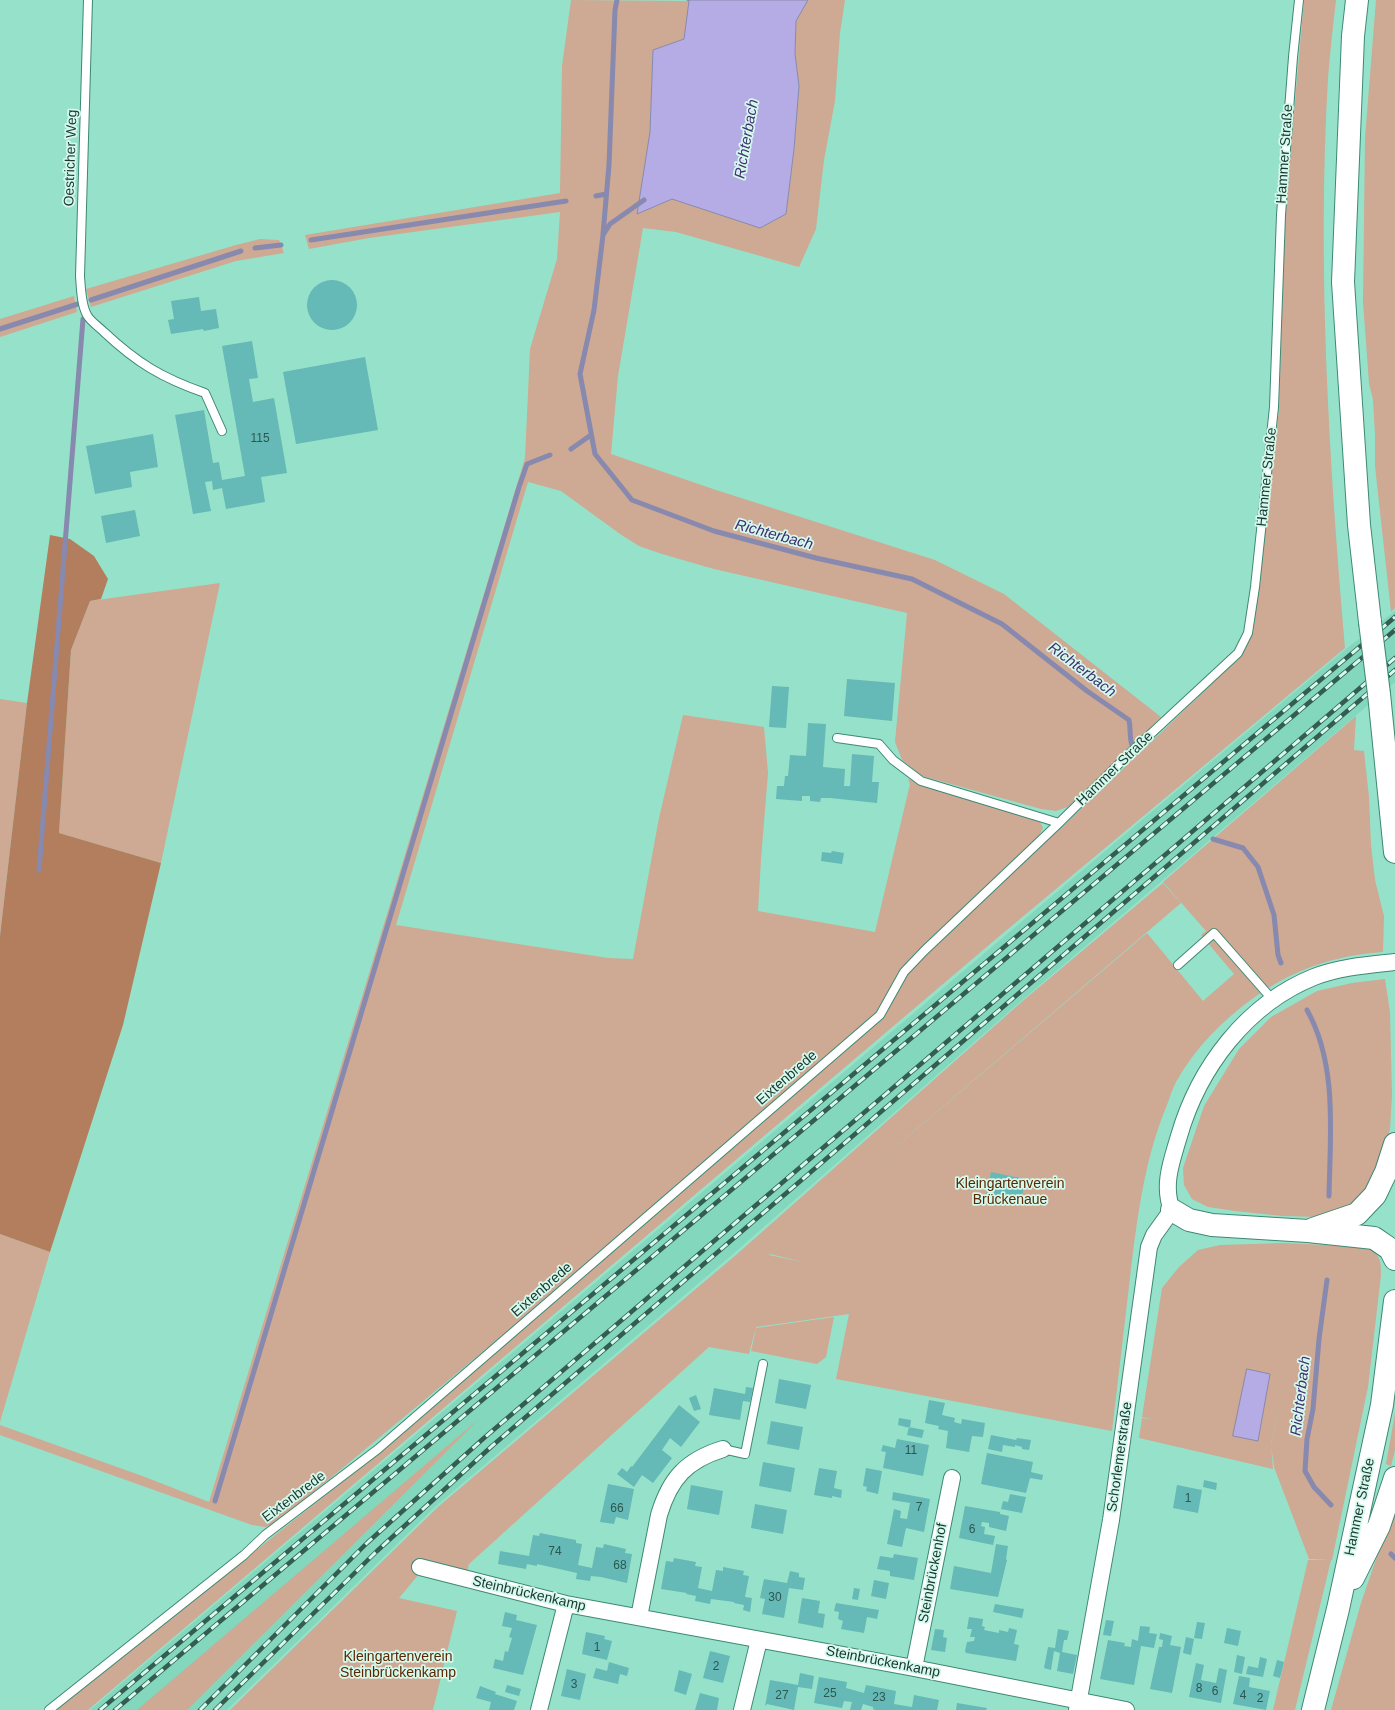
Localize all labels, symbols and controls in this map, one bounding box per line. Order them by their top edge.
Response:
water label: Richterbach [731,98,763,180]
street label: Hammer Straße [1273,104,1297,204]
street label: Oestricher Weg [61,109,81,207]
street label: Hammer Straße [1253,427,1281,527]
house number: 115 [250,432,270,446]
water label: Richterbach [733,516,815,554]
water label: Richterbach [1045,639,1119,701]
street label: Hammer Straße [1073,728,1157,810]
street label: Eixtenbrede [753,1047,821,1109]
park label: Kleingartenverein Brückenaue [956,1176,1064,1208]
street label: Eixtenbrede [508,1259,576,1321]
water label: Richterbach [1287,1355,1315,1437]
street label: Schorlemerstraße [1104,1401,1136,1513]
house number: 11 [905,1444,917,1458]
street label: Hammer Straße [1341,1457,1379,1557]
street label: Eixtenbrede [259,1468,329,1526]
house number: 1 [1185,1492,1191,1506]
house number: 7 [916,1501,922,1515]
house number: 66 [610,1502,624,1516]
street label: Steinbrückenhof [915,1522,951,1624]
house number: 6 [969,1523,975,1537]
house number: 74 [548,1545,562,1559]
house number: 68 [613,1559,627,1573]
street label: Steinbrückenkamp [471,1573,587,1615]
house number: 30 [768,1591,782,1605]
house number: 1 [594,1641,600,1655]
street label: Steinbrückenkamp [824,1643,942,1681]
park label: Kleingartenverein Steinbrückenkamp [340,1649,456,1682]
house number: 2 [713,1660,719,1674]
house number: 3 [571,1678,577,1692]
house number: 8 [1196,1682,1202,1696]
house number: 6 [1212,1685,1218,1699]
house number: 25 [823,1687,837,1701]
house number: 27 [775,1689,789,1703]
house number: 4 [1240,1689,1246,1703]
house number: 23 [872,1691,886,1705]
house number: 2 [1257,1692,1263,1706]

